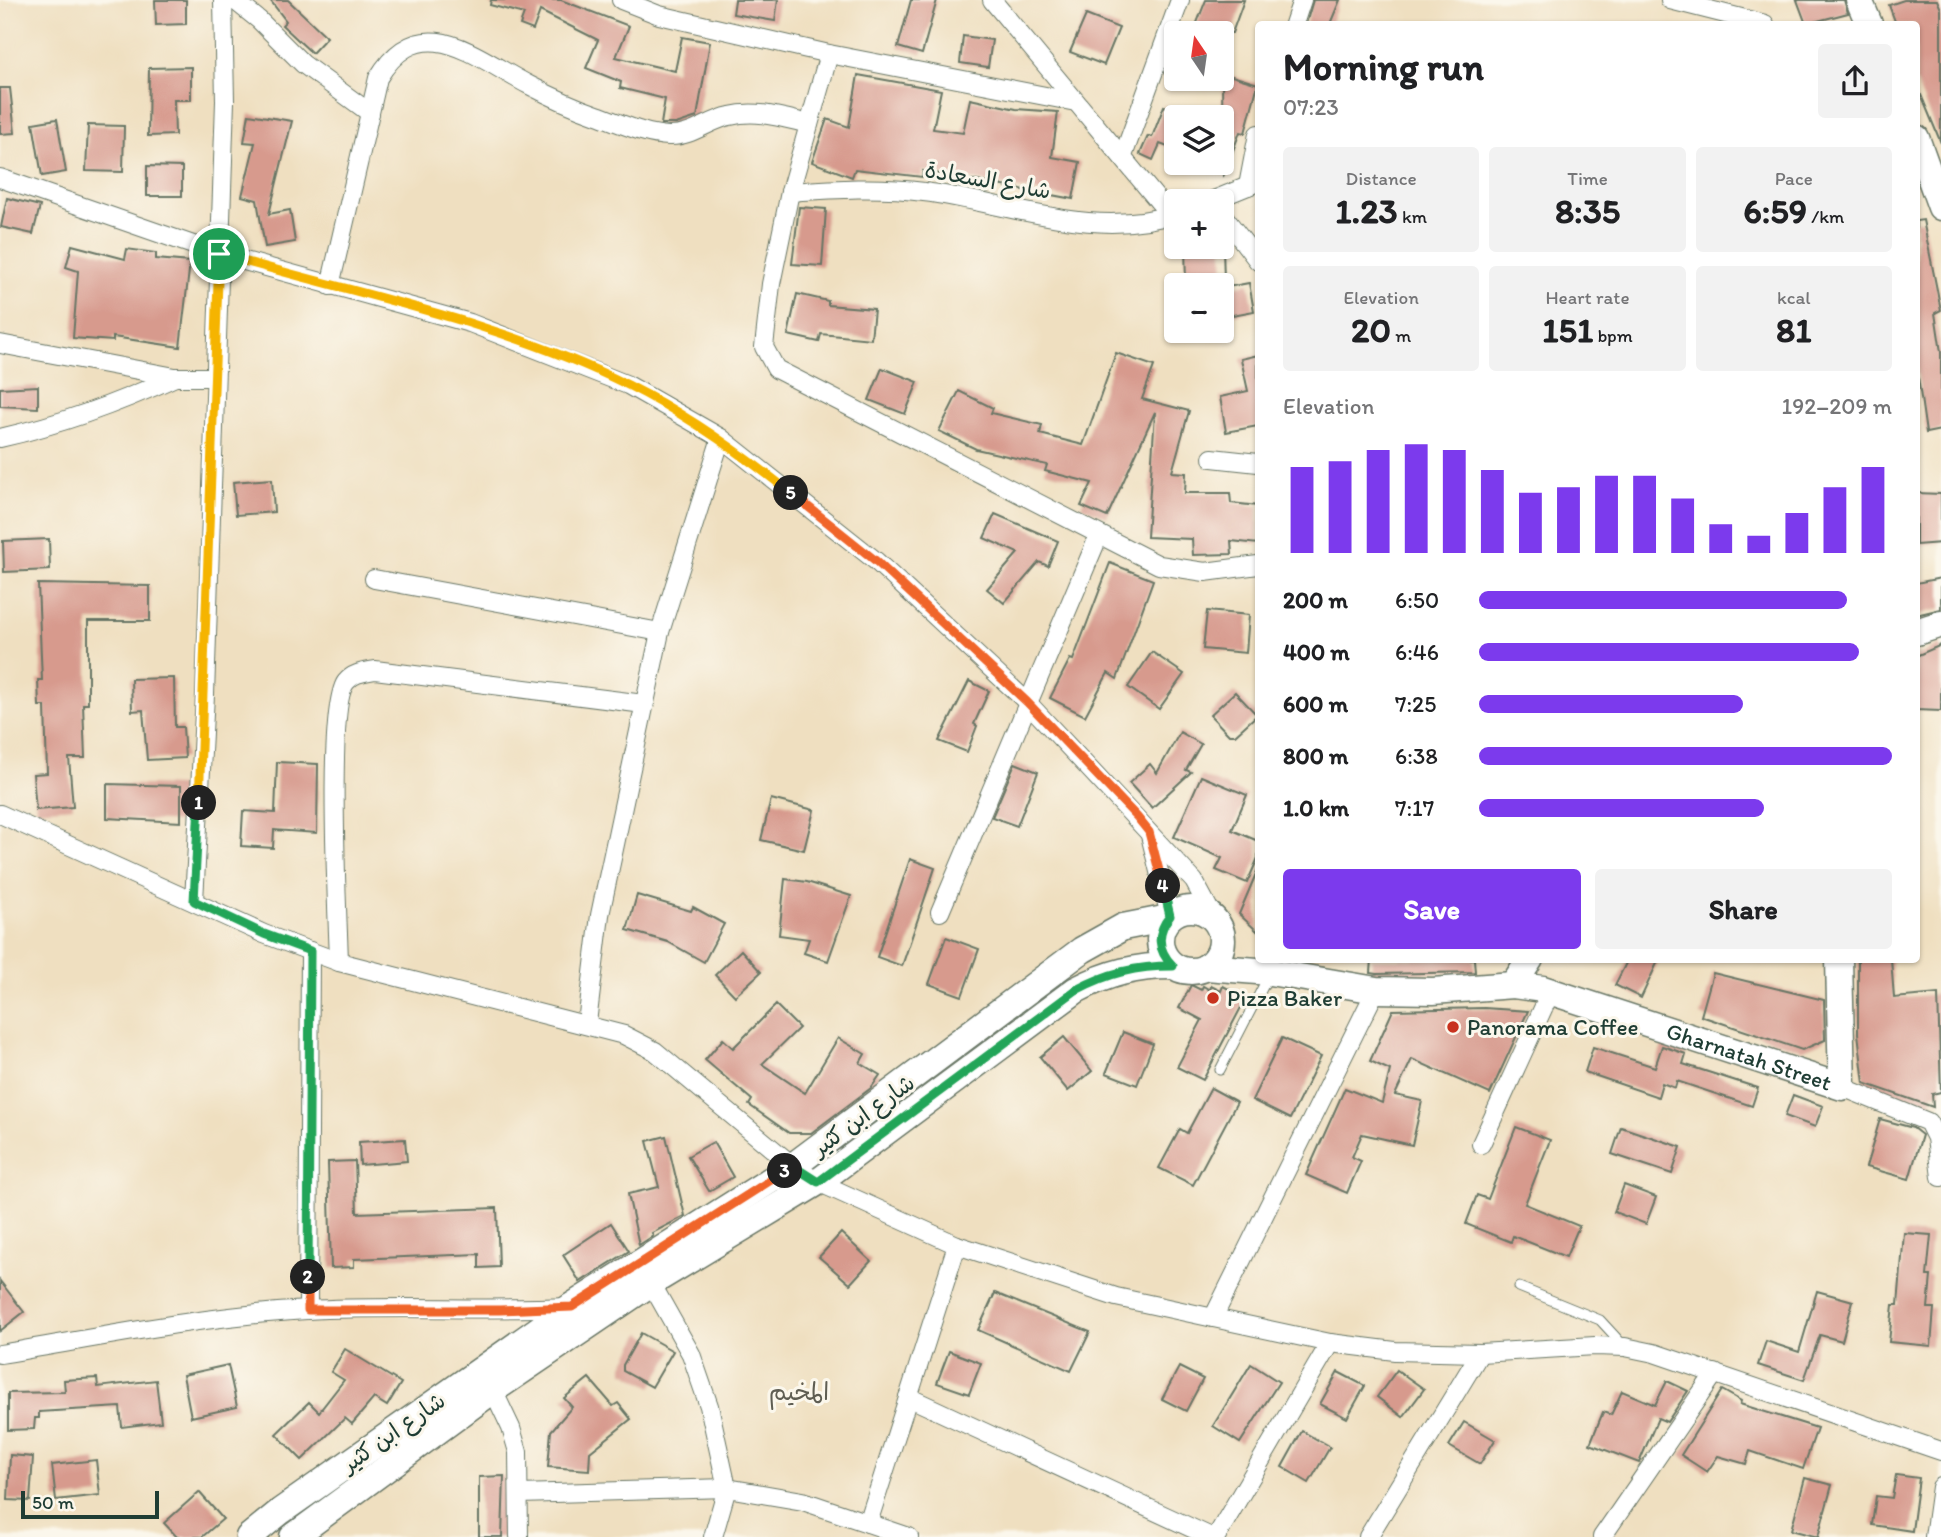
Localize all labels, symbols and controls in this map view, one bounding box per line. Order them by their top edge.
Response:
north arrow [1164,21,1234,91]
map controls [1164,21,1234,343]
text: Morning run [1283,44,1484,90]
button: share [1818,44,1892,118]
text: 07:23 [1283,93,1339,121]
button: layers [1164,105,1234,175]
street label: شارع السعادة [922,155,1053,207]
text: Distance [1346,167,1417,190]
text: Time [1567,167,1608,190]
text: Pace [1775,167,1813,190]
button: + [1164,189,1234,259]
text: 1.23 [1335,190,1398,232]
text: 8:35 [1555,190,1620,232]
text: 6:59 [1743,190,1807,232]
text: km [1398,205,1427,228]
text: /km [1807,205,1844,228]
pin [189,224,249,284]
icon: arrive [200,235,238,273]
button: − [1164,273,1234,343]
text: Elevation [1343,286,1419,309]
text: Heart rate [1545,286,1630,309]
text: kcal [1777,286,1811,309]
text: 20 [1351,309,1391,351]
text: 151 [1542,309,1593,351]
text: 81 [1776,309,1812,351]
text: m [1391,324,1411,347]
text: bpm [1593,324,1633,347]
text: Elevation [1283,392,1374,420]
text: 192–209 m [1782,392,1892,420]
pin: 5 [774,476,808,510]
text: 5 [786,481,795,504]
text: 200 m [1283,586,1348,614]
text: 6:50 [1395,586,1439,614]
text: 400 m [1283,638,1350,666]
text: 6:46 [1395,638,1439,666]
text: 600 m [1283,690,1348,718]
text: 7:25 [1395,690,1436,718]
text: 800 m [1283,742,1348,770]
text: 6:38 [1395,742,1438,770]
pin: 1 [182,786,216,820]
text: 1 [194,791,203,814]
text: 1.0 km [1283,794,1349,822]
text: 7:17 [1395,794,1434,822]
pin: 4 [1146,868,1180,903]
button: Save [1283,869,1581,949]
button: Share [1595,869,1892,949]
text: 4 [1157,874,1168,897]
place label: Pizza Baker [1227,984,1342,1012]
marker: Pizza Baker [1205,990,1221,1006]
place label: Panorama Coffee [1467,1013,1638,1041]
street label: Gharnatah Street [1663,1016,1836,1097]
marker: Panorama Coffee [1445,1019,1461,1035]
street label: شارع ابن كثير [804,1068,921,1165]
pin: 3 [768,1154,802,1188]
text: 3 [779,1159,790,1182]
pin: 2 [290,1260,326,1294]
text: 2 [303,1265,313,1288]
district label: المخيم [769,1377,829,1410]
street label: شارع ابن كثير [334,1386,452,1481]
scale bar [21,1488,159,1520]
text: 50 m [32,1491,74,1514]

